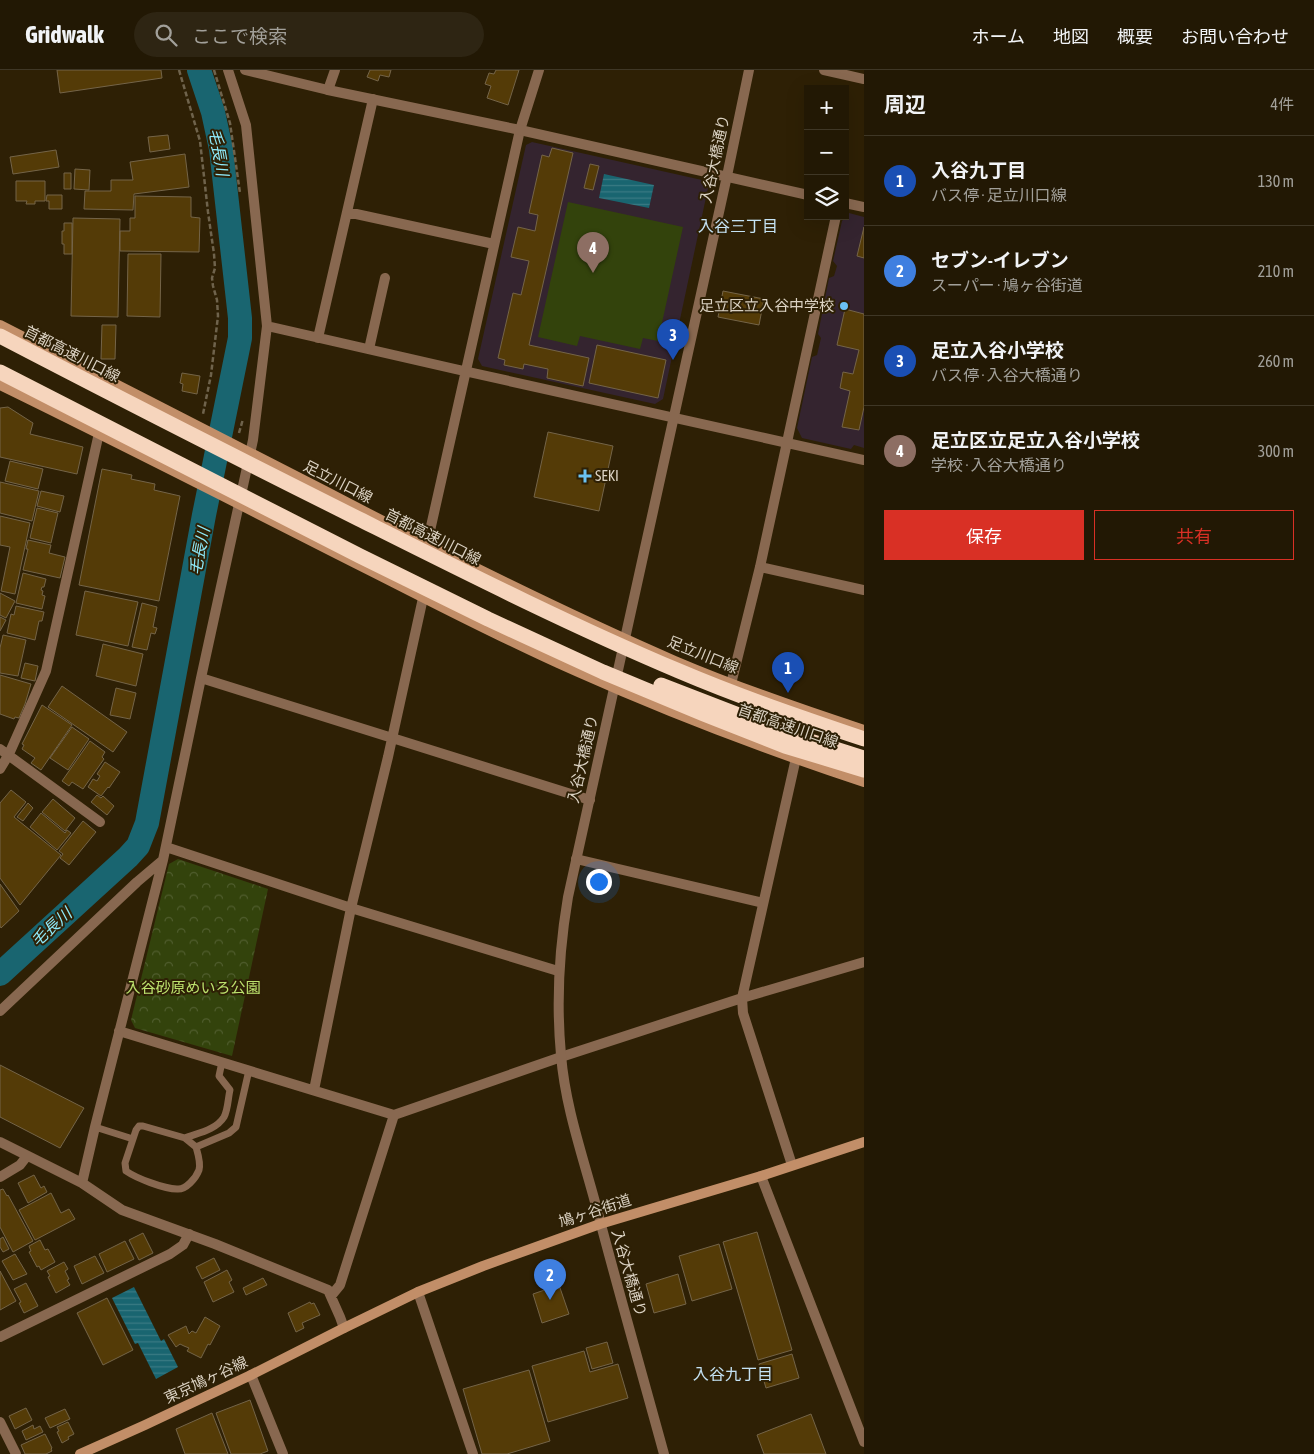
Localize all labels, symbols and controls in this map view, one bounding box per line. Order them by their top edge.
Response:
search box [134,12,484,57]
text: Gridwalk [25,21,104,48]
icon: search [152,21,180,49]
text: ここで検索 [192,25,287,47]
text: ホーム [972,26,1025,47]
text: 地図 [1053,26,1089,47]
text: 概要 [1117,26,1153,47]
text: お問い合わせ [1181,26,1289,47]
map controls [804,85,849,220]
button: + [804,85,849,130]
text: 周辺 [884,92,926,116]
text: 4件 [1270,95,1294,113]
street label: 入谷大橋通り [697,113,732,205]
water label: 毛長川 [206,127,232,179]
button: − [804,130,849,175]
text: 入谷九丁目 [931,159,1026,181]
text: 1 [896,172,904,190]
text: 130 m [1258,172,1294,190]
button: layers [804,175,849,220]
text: バス停 · 足立川口線 [931,186,1067,204]
district label: 入谷三丁目 [698,217,778,235]
pin: 4 [577,232,609,273]
text: セブン-イレブン [931,249,1069,271]
text: 2 [896,262,904,280]
text: 210 m [1258,262,1294,280]
text: スーパー · 鳩ヶ谷街道 [931,276,1083,294]
place label: 足立区立入谷中学校 [699,297,834,314]
marker: 足立区立入谷中学校 [838,300,850,312]
pin: 3 [657,319,689,360]
street label: 首都高速川口線 [22,322,123,385]
text: 足立入谷小学校 [931,339,1064,361]
text: 3 [896,352,904,370]
text: 260 m [1258,352,1294,370]
text: バス停 · 入谷大橋通り [931,366,1083,384]
text: 足立区立足立入谷小学校 [931,429,1140,451]
text: 4 [896,442,904,460]
text: 300 m [1258,442,1294,460]
text: 学校 · 入谷大橋通り [931,456,1067,474]
street label: 足立川口線 [301,457,376,506]
place label: SEKI [595,467,619,484]
marker: SEKI [579,470,591,482]
street label: 首都高速川口線 [383,505,484,568]
button: 保存 [884,510,1084,560]
button: 共有 [1094,510,1294,560]
water label: 毛長川 [186,524,213,576]
street label: 足立川口線 [665,633,741,676]
pin: 1 [772,652,804,693]
street label: 首都高速川口線 [736,700,841,751]
street label: 入谷大橋通り [564,713,601,805]
your location [586,869,612,895]
water label: 毛長川 [27,903,76,950]
park label: 入谷砂原めいろ公園 [125,979,261,996]
street label: 鳩ヶ谷街道 [557,1191,633,1230]
street label: 入谷大橋通り [609,1227,650,1318]
pin: 2 [534,1259,566,1300]
street label: 東京鳩ヶ谷線 [161,1353,250,1406]
district label: 入谷九丁目 [693,1365,773,1383]

